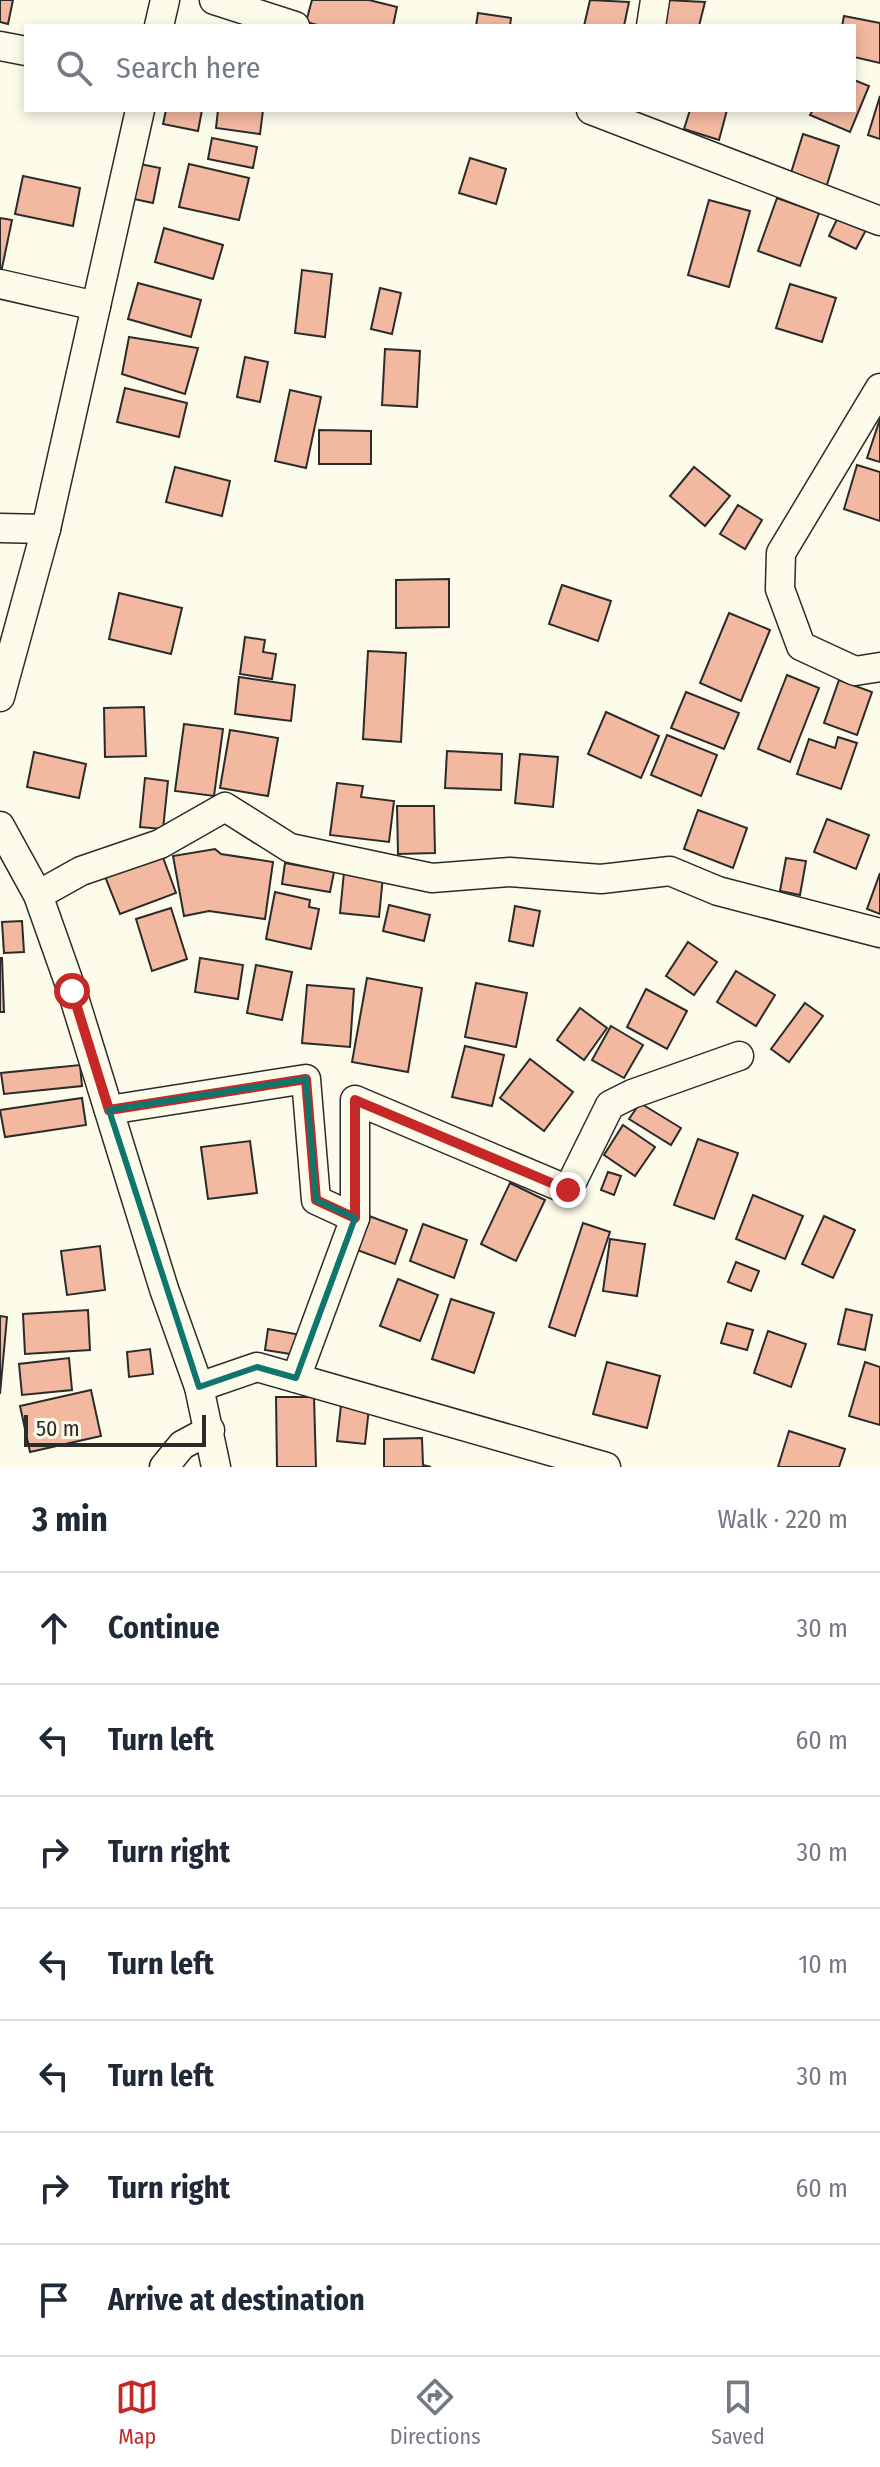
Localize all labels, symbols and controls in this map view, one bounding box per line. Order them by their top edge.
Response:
search box [24,24,856,112]
icon: search [52,46,96,90]
text: Search here [116,50,261,86]
route start [54,973,90,1009]
route end [550,1172,586,1208]
scale bar [24,1411,206,1447]
text: 50 m [36,1415,80,1442]
text: 3 min [32,1499,108,1540]
text: Walk · 220 m [718,1504,848,1535]
icon: ahead [32,1606,76,1650]
text: Continue [108,1610,220,1646]
text: 30 m [797,1613,848,1644]
icon: left [32,1718,76,1762]
text: Turn left [108,1722,214,1758]
text: 60 m [795,1725,848,1756]
icon: right [32,1830,76,1874]
text: Turn right [108,1834,230,1870]
text: 30 m [797,1837,848,1868]
icon: left [32,1942,76,1986]
text: Turn left [108,1946,214,1982]
text: 10 m [798,1949,848,1980]
icon: left [32,2054,76,2098]
text: Turn left [108,2058,214,2094]
text: 30 m [797,2061,848,2092]
icon: right [32,2166,76,2210]
text: Turn right [108,2170,230,2206]
text: 60 m [795,2173,848,2204]
icon: arrive [32,2278,76,2322]
text: Arrive at destination [108,2282,365,2318]
tab: Map [115,2375,159,2450]
tab: Directions [390,2375,481,2450]
tab: Saved [711,2375,765,2450]

